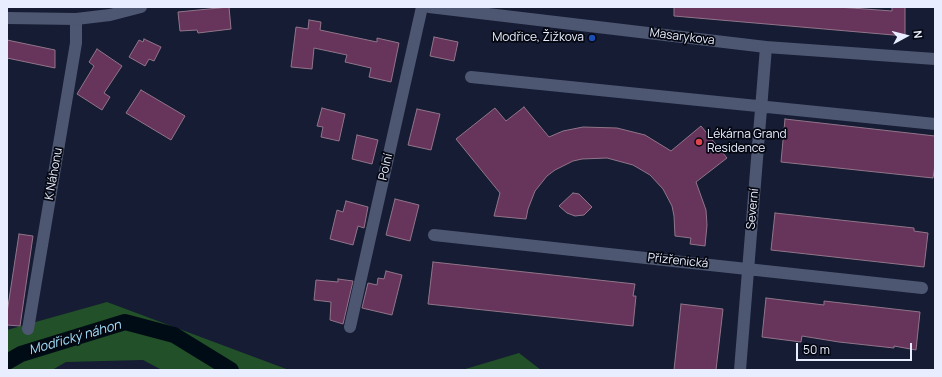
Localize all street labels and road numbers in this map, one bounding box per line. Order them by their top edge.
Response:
street label: Masarykova [649,26,715,48]
street label: K Náhonu [42,147,66,201]
street label: Polní [376,152,396,182]
street label: Severní [744,188,762,230]
street label: Přízřenická [647,251,709,271]

